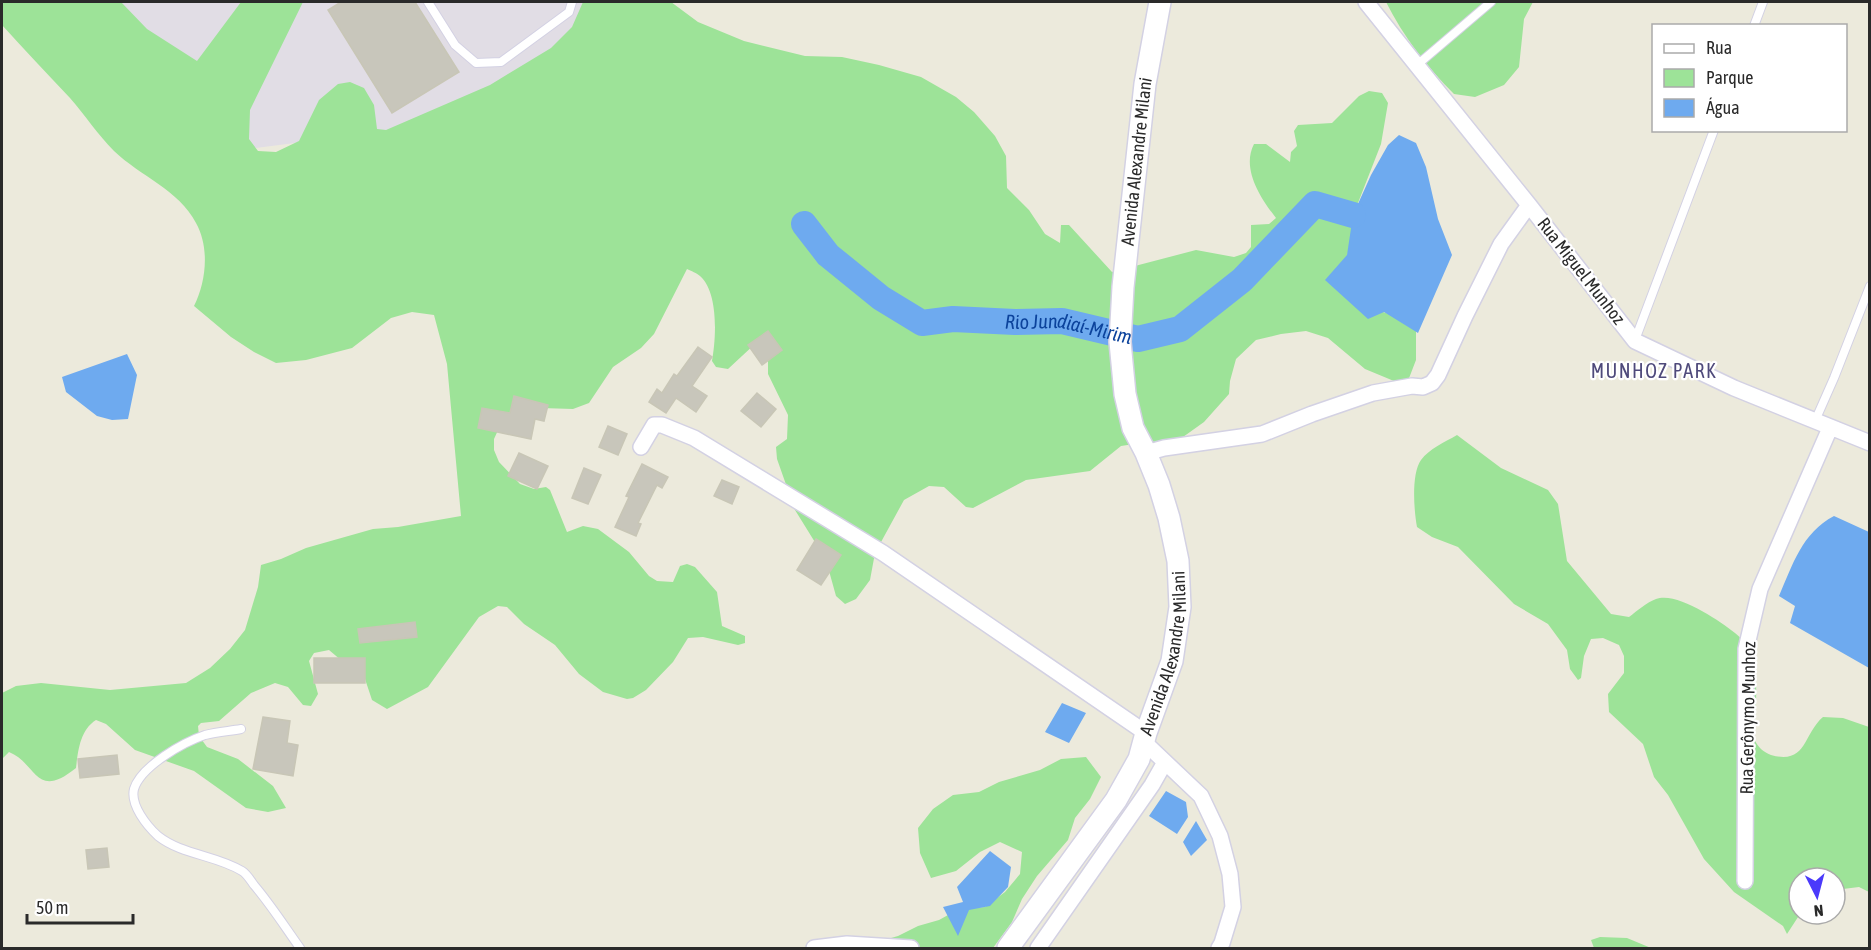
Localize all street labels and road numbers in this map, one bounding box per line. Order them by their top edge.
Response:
street label: Avenida Alexandre Milani [1117,75,1156,247]
street label: Rua Miguel Munhoz [1533,213,1630,329]
street label: Avenida Alexandre Milani [1135,570,1190,738]
street label: Rua Gerônymo Munhoz [1736,641,1759,795]

